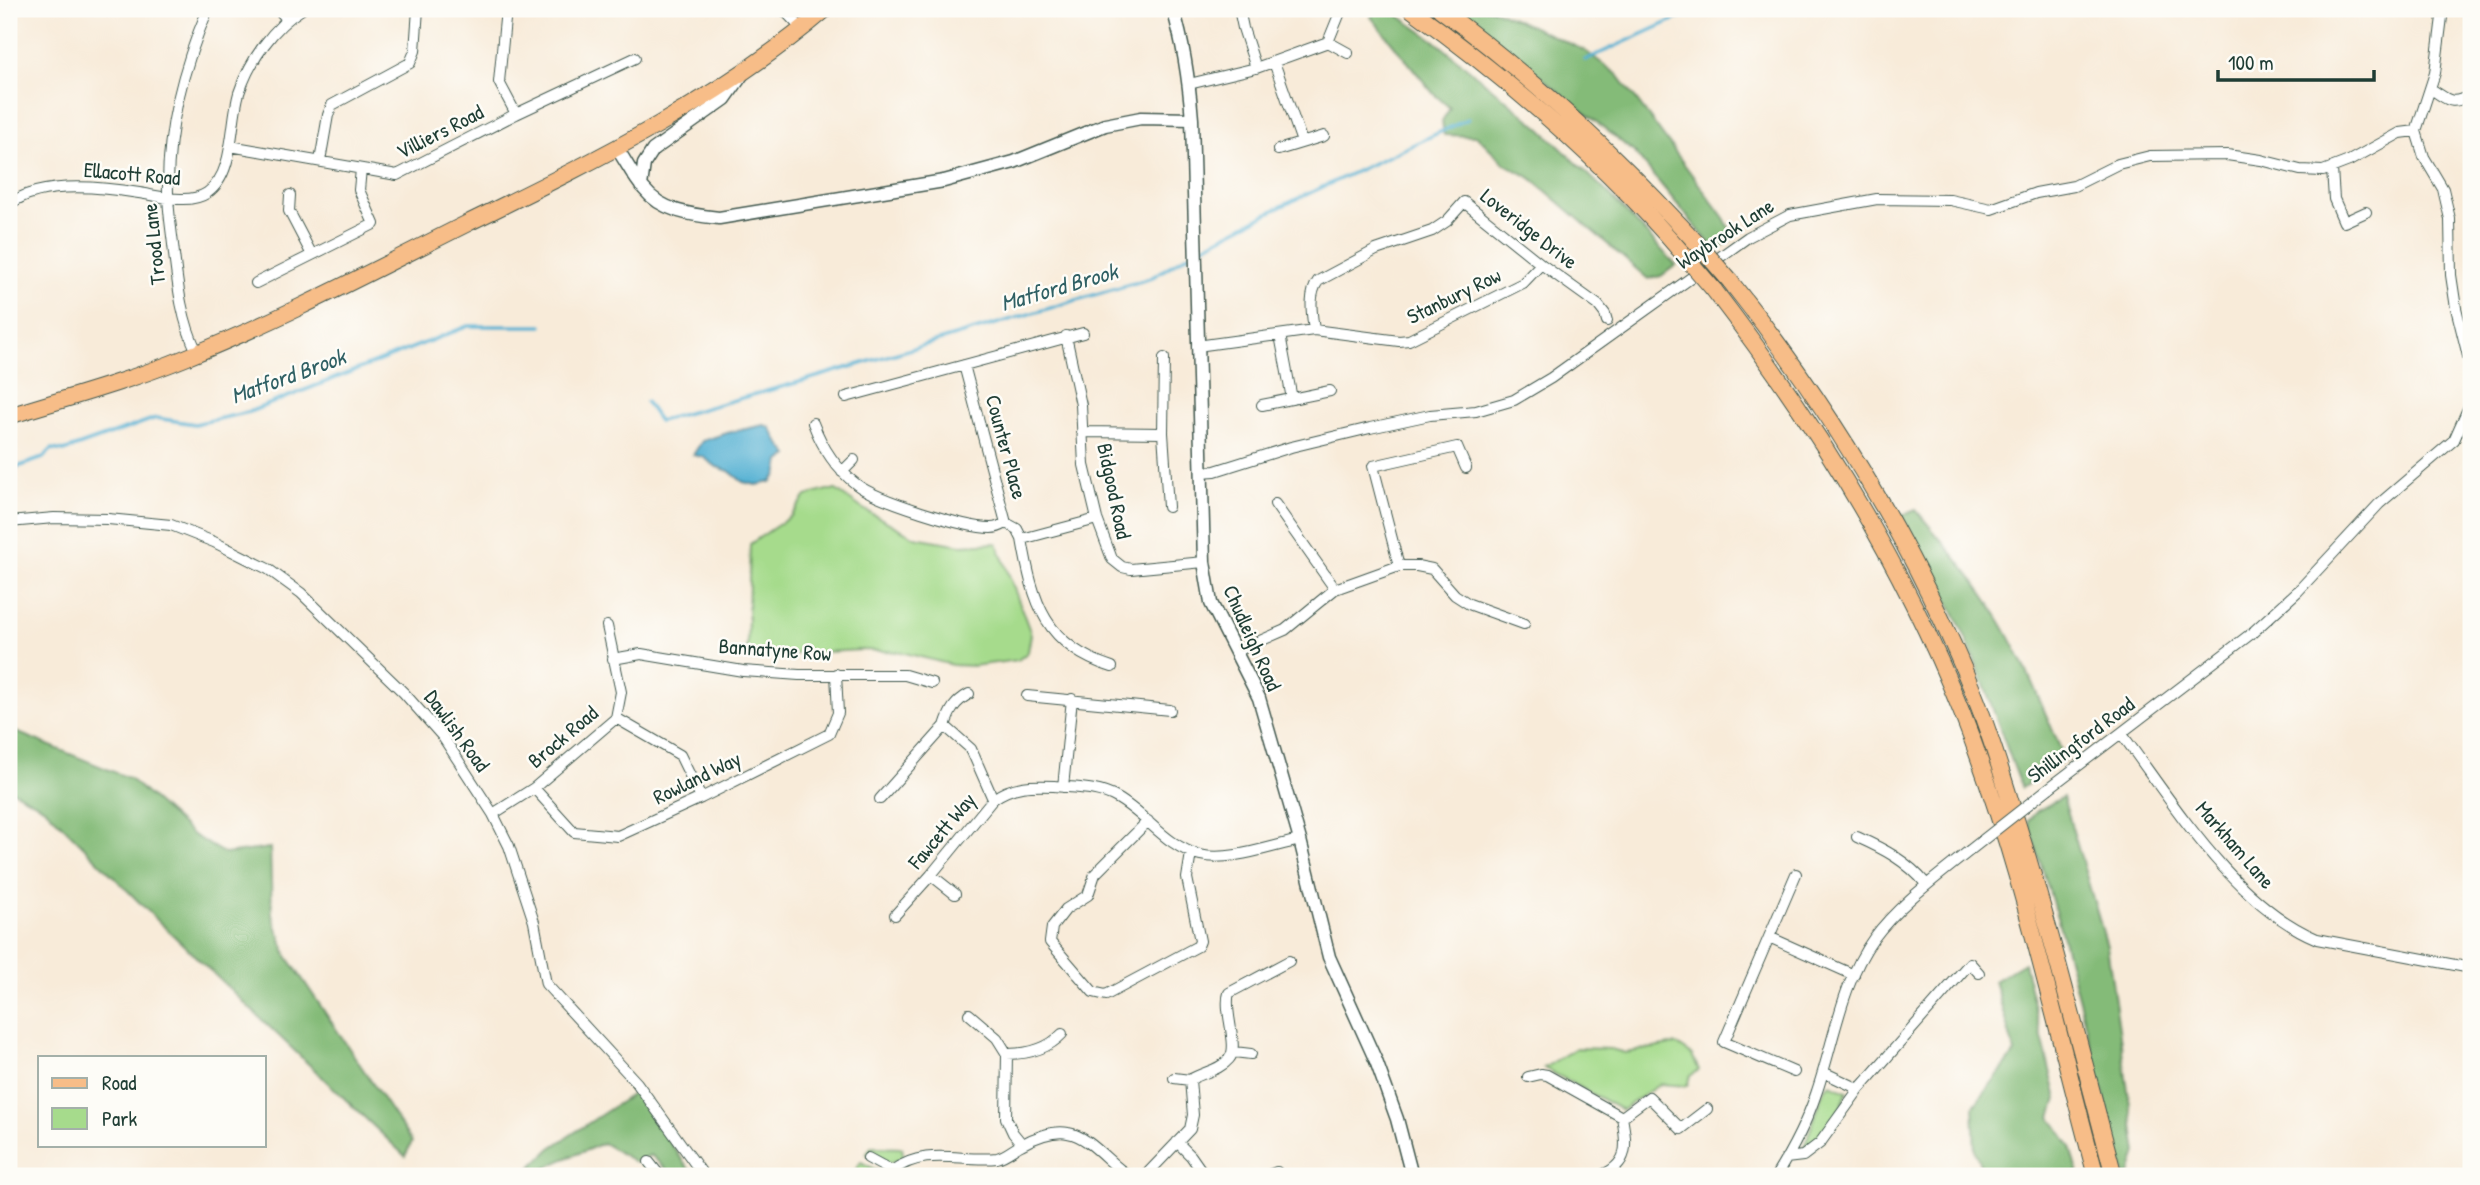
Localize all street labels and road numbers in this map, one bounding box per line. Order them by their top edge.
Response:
street label: Villiers Road [391,97,488,166]
street label: Ellacott Road [83,155,182,192]
street label: Loveridge Drive [1475,181,1584,276]
street label: Waybrook Lane [1670,191,1779,276]
street label: Trood Lane [135,202,172,286]
street label: Stanbury Row [1402,260,1506,331]
street label: Counter Place [979,392,1034,502]
street label: Bidgood Road [1090,440,1139,541]
street label: Chudleigh Road [1216,580,1289,695]
street label: Bannatyne Row [718,631,832,668]
street label: Dawlish Road [418,684,497,777]
street label: Shillingford Road [2021,690,2140,789]
street label: Brock Road [521,699,604,775]
street label: Rowland Way [648,744,746,811]
street label: Fawcett Way [900,786,982,876]
street label: Markham Lane [2189,795,2282,895]

